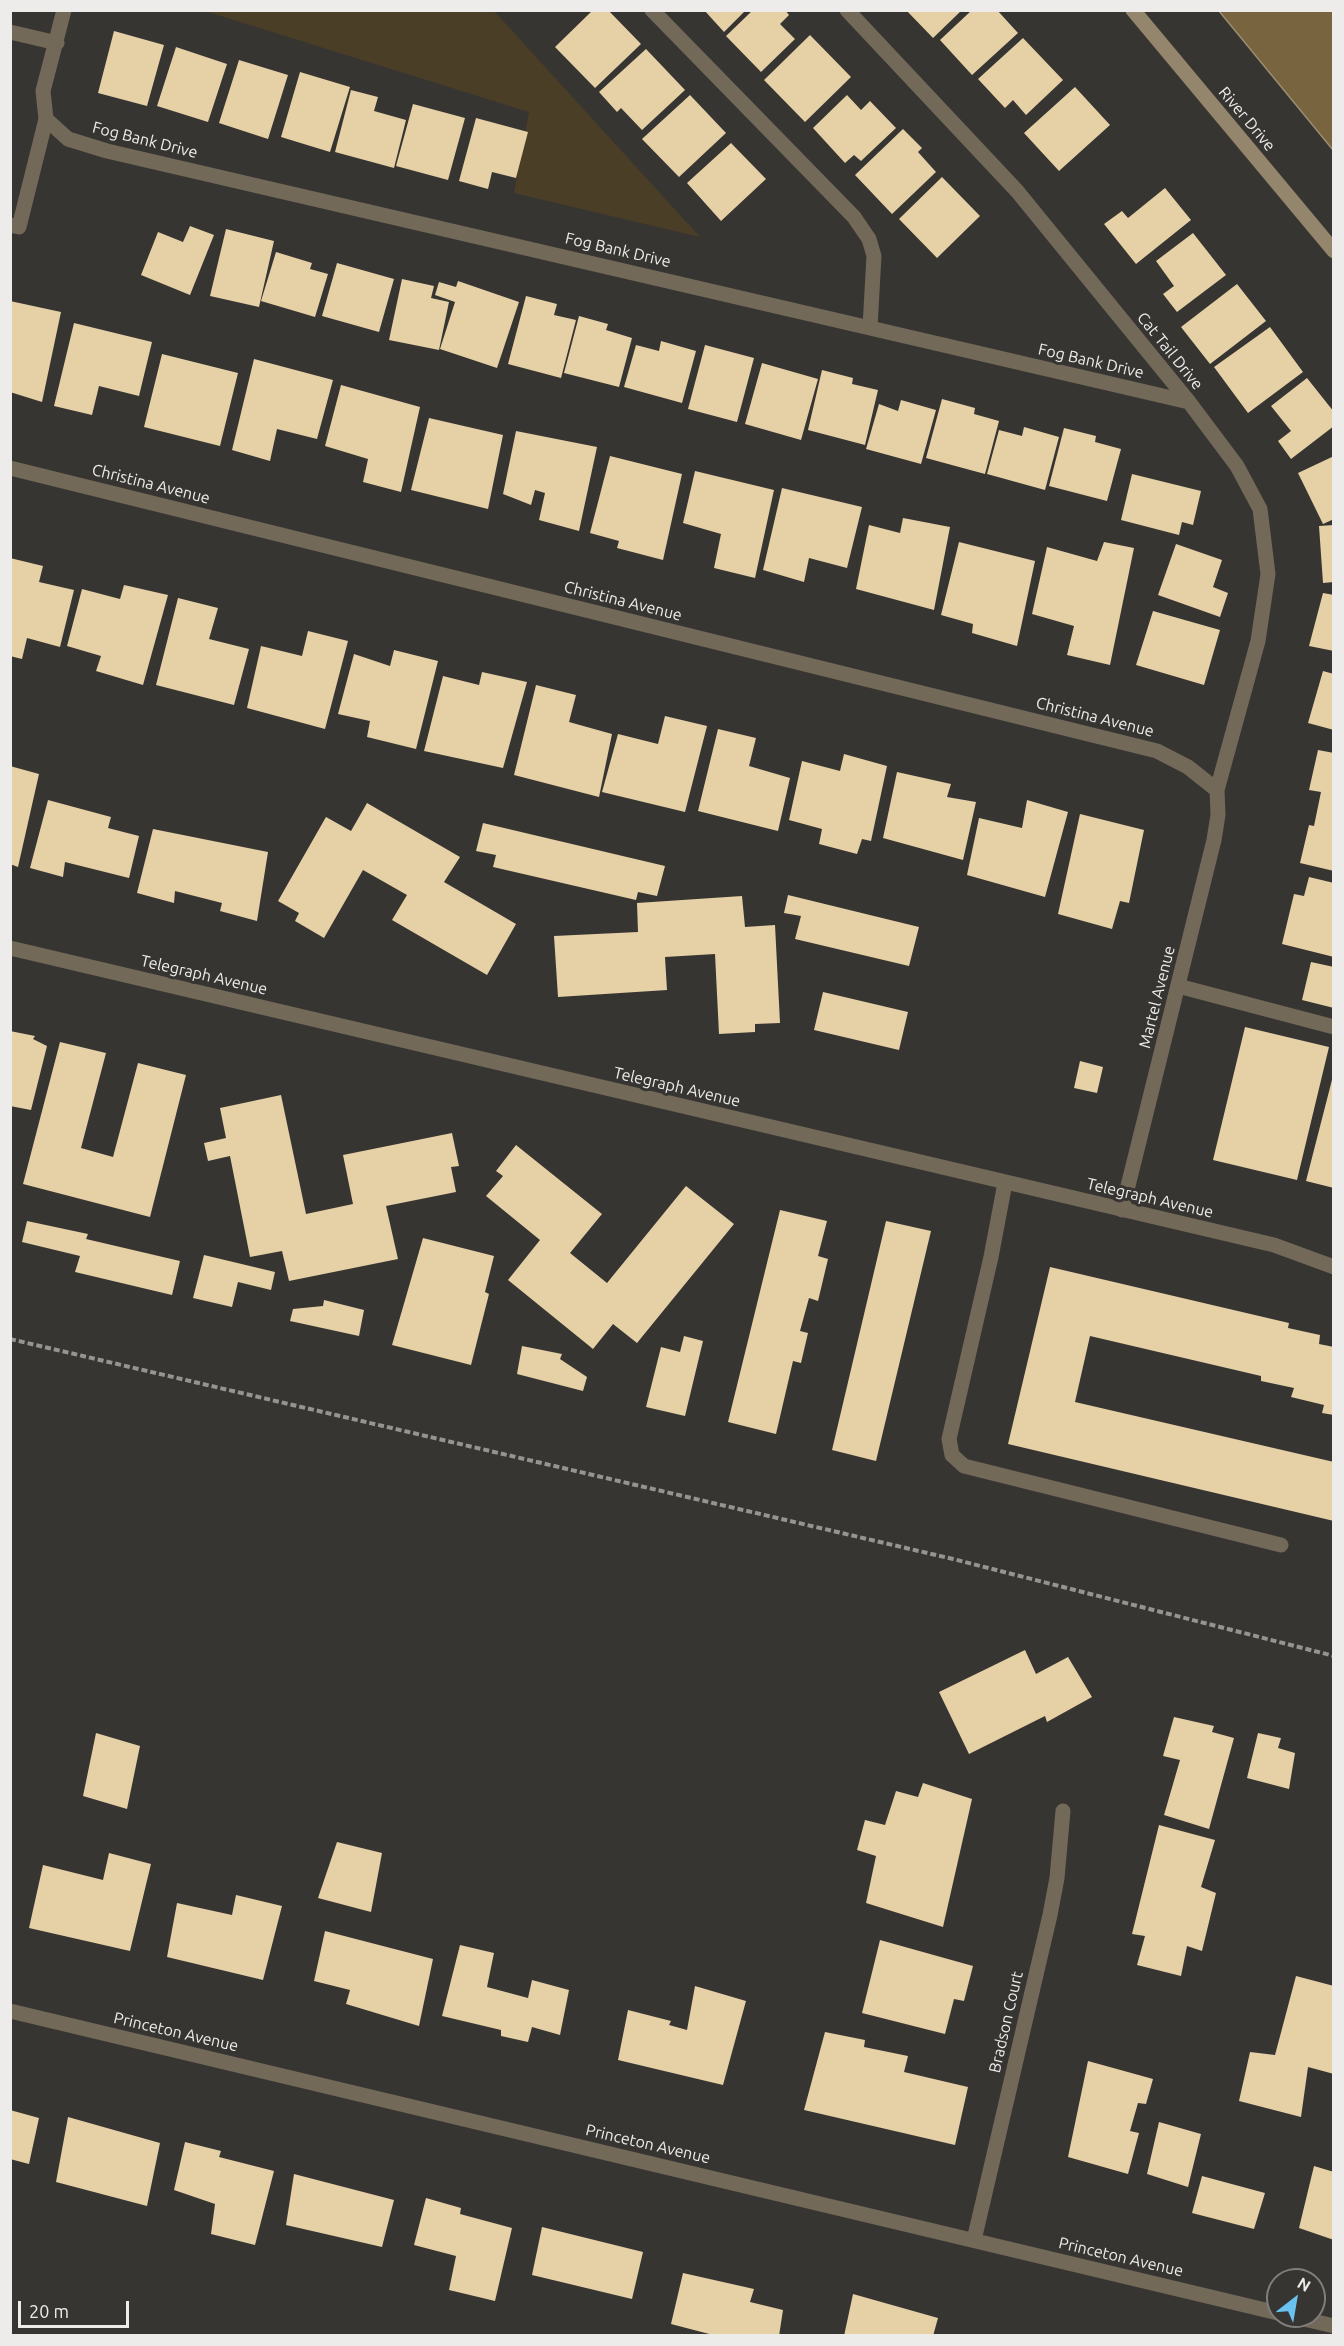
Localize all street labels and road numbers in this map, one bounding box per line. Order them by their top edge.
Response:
street label: River Drive [1215,83,1279,155]
street label: Fog Bank Drive [90,118,200,162]
street label: Fog Bank Drive [563,229,673,271]
street label: Cat Tail Drive [1133,308,1207,394]
street label: Fog Bank Drive [1036,340,1146,382]
street label: Christina Avenue [90,460,212,508]
street label: Christina Avenue [562,577,684,625]
street label: Christina Avenue [1034,693,1156,741]
street label: Martel Avenue [1135,944,1179,1050]
street label: Telegraph Avenue [139,951,269,999]
street label: Telegraph Avenue [612,1063,742,1111]
street label: Telegraph Avenue [1085,1174,1215,1222]
street label: Bradson Court [985,1969,1027,2075]
street label: Princeton Avenue [112,2008,240,2056]
street label: Princeton Avenue [584,2120,712,2168]
street label: Princeton Avenue [1057,2233,1185,2281]

